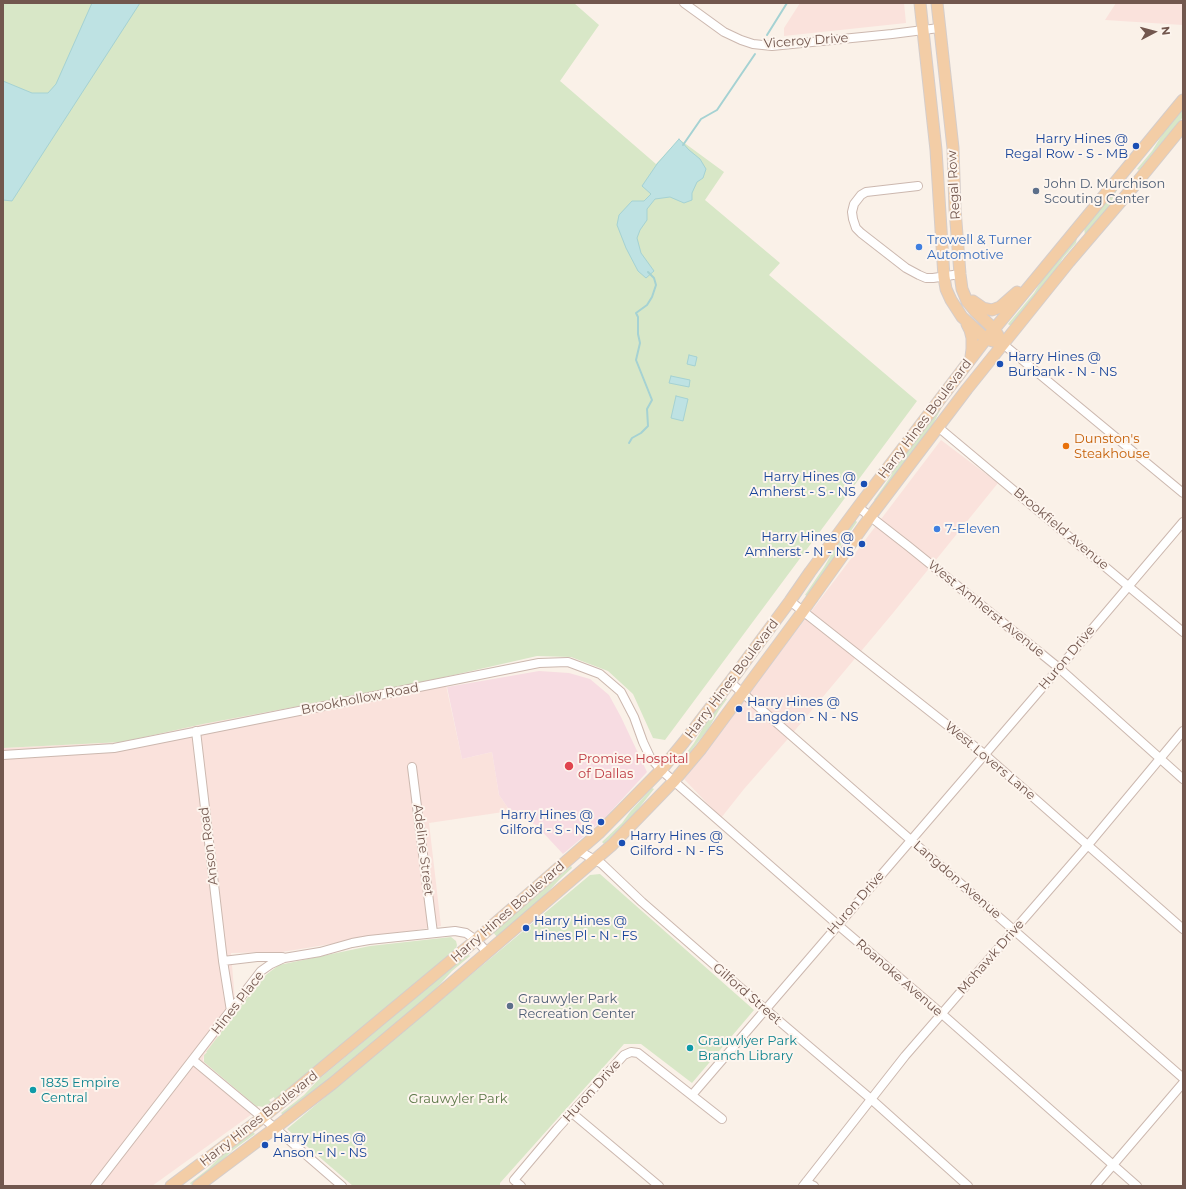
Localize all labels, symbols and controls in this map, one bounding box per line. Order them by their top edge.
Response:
north arrow [1134,12,1174,52]
text: N [1159,26,1173,36]
street label: Viceroy Drive [763,30,849,52]
place label: Harry Hines @ Regal Row - S - MB [1005,131,1128,162]
marker: Harry Hines @ Regal Row - S - MB [1131,141,1141,151]
street label: Regal Row [944,150,964,220]
place label: John D. Murchison Scouting Center [1044,176,1165,207]
marker: John D. Murchison Scouting Center [1031,186,1041,196]
place label: Trowell & Turner Automotive [927,232,1032,263]
marker: Trowell & Turner Automotive [914,242,924,252]
place label: Harry Hines @ Burbank - N - NS [1008,349,1117,380]
street label: Harry Hines Boulevard [875,356,975,482]
marker: Harry Hines @ Burbank - N - NS [995,359,1005,369]
place label: Dunston's Steakhouse [1074,431,1150,462]
marker: Dunston's Steakhouse [1061,441,1071,451]
place label: Harry Hines @ Amherst - S - NS [749,469,856,500]
marker: Harry Hines @ Amherst - S - NS [859,479,869,489]
street label: Brookfield Avenue [1010,485,1112,573]
place label: 7-Eleven [945,521,1000,537]
marker: 7-Eleven [932,524,942,534]
place label: Harry Hines @ Amherst - N - NS [745,529,854,560]
marker: Harry Hines @ Amherst - N - NS [857,539,867,549]
street label: West Amherst Avenue [925,557,1047,661]
street label: Harry Hines Boulevard [682,616,782,742]
street label: Huron Drive [1036,623,1098,693]
street label: Brookhollow Road [300,680,420,718]
place label: Harry Hines @ Langdon - N - NS [747,694,858,725]
marker: Harry Hines @ Langdon - N - NS [734,704,744,714]
street label: West Lovers Lane [941,718,1039,804]
place label: Promise Hospital of Dallas [578,751,689,782]
marker: Promise Hospital of Dallas [563,760,575,772]
street label: Adeline Street [410,803,436,897]
street label: Anson Road [196,806,222,886]
place label: Harry Hines @ Gilford - S - NS [500,807,593,838]
marker: Harry Hines @ Gilford - S - NS [596,817,606,827]
place label: Harry Hines @ Gilford - N - FS [630,828,724,859]
marker: Harry Hines @ Gilford - N - FS [617,838,627,848]
street label: Langdon Avenue [910,838,1004,922]
street label: Harry Hines Boulevard [448,858,568,966]
street label: Huron Drive [824,868,888,938]
place label: Harry Hines @ Hines Pl - N - FS [534,913,638,944]
street label: Mohawk Drive [954,917,1028,997]
marker: Harry Hines @ Hines Pl - N - FS [521,923,531,933]
street label: Roanoke Avenue [852,936,946,1020]
street label: Gilford Street [709,960,785,1028]
street label: Hines Place [208,968,268,1038]
place label: Grauwyler Park Recreation Center [518,991,636,1022]
marker: Grauwyler Park Recreation Center [505,1001,515,1011]
place label: Grauwlyer Park Branch Library [698,1033,797,1064]
marker: Grauwlyer Park Branch Library [685,1043,695,1053]
street label: Huron Drive [560,1057,624,1125]
street label: Harry Hines Boulevard [197,1068,321,1170]
place label: 1835 Empire Central [41,1075,120,1106]
marker: 1835 Empire Central [28,1085,38,1095]
park label: Grauwyler Park [408,1091,508,1107]
place label: Harry Hines @ Anson - N - NS [273,1130,367,1161]
marker: Harry Hines @ Anson - N - NS [260,1140,270,1150]

